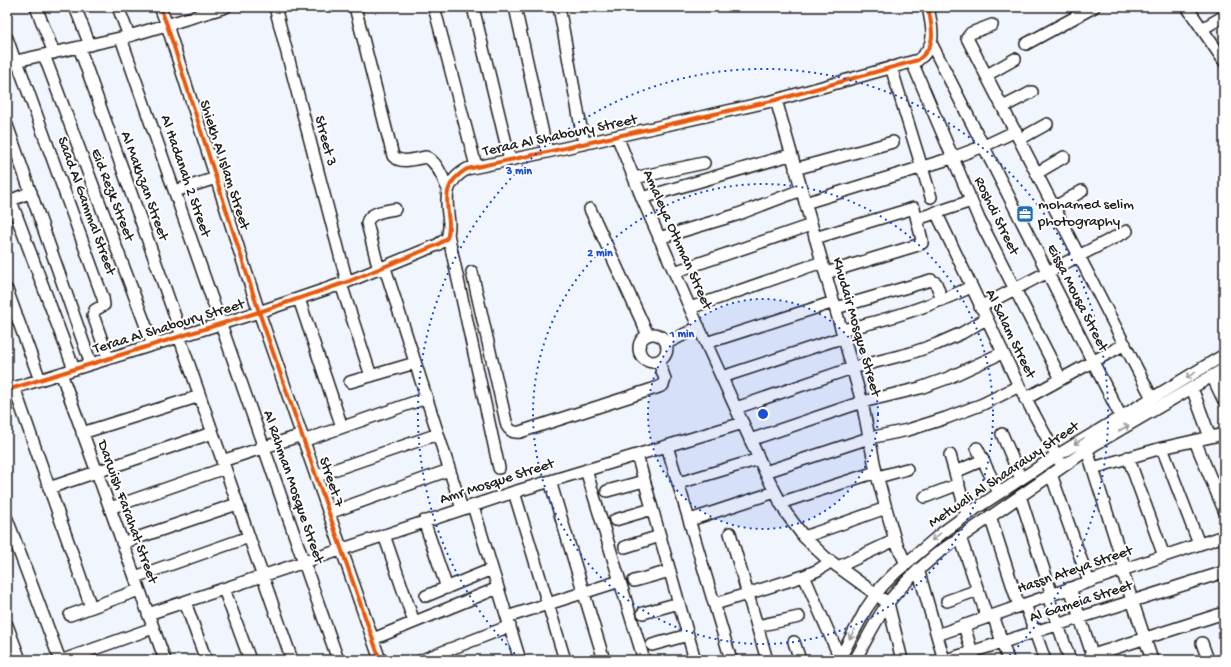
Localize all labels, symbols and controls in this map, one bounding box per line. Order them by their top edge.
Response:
street label: Shiekh Al Islam Street [195,98,254,234]
street label: Teraa Al Shaboury Street [480,110,641,161]
street label: Al Hadanah 2 Street [156,113,215,241]
street label: Street 3 [310,114,340,168]
street label: Al Makhzan Street [116,129,173,245]
street label: Saad Al Gammal Street [53,134,120,279]
street label: Eid Rezk Street [86,146,139,245]
text: 3 min [505,165,532,179]
street label: Amaleya Othman Street [638,167,717,314]
street label: Roshdi Street [969,174,1023,260]
place label: mohamed selim photography [1037,196,1134,231]
office icon: mohamed selim photography [1015,204,1035,224]
street label: Eissa Mousa Street [1042,241,1113,356]
text: 2 min [587,247,613,261]
street label: Khudair Mosque Street [828,255,885,400]
street label: Al Salam Street [981,287,1040,383]
street label: Teraa Al Shaboury Street [90,295,249,359]
text: 1 min [669,328,695,342]
one-way arrow [1185,371,1197,379]
centre of rings [756,407,770,421]
street label: Al Rahman Mosque Street [258,408,328,568]
street label: Metwali Al Shaarawy Street [925,417,1084,532]
one-way arrow [1118,423,1130,431]
street label: Darwish Farahat Street [92,437,162,588]
one-way arrow [1073,438,1085,446]
street label: Amr Mosque Street [437,454,558,509]
street label: Street 7 [314,455,348,510]
one-way arrow [931,533,942,542]
street label: Hassn Ateya Street [1015,541,1137,598]
street label: Al Gameia Street [1027,576,1136,627]
one-way arrow [848,628,856,640]

